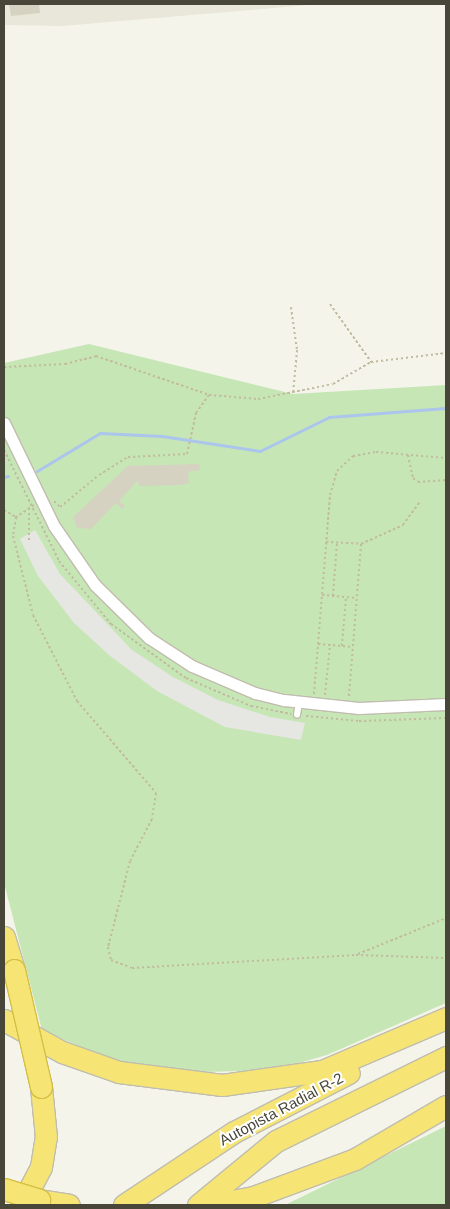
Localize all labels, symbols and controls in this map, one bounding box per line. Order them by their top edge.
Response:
street label: Autopista Radial R-2 [216,1069,346,1149]

